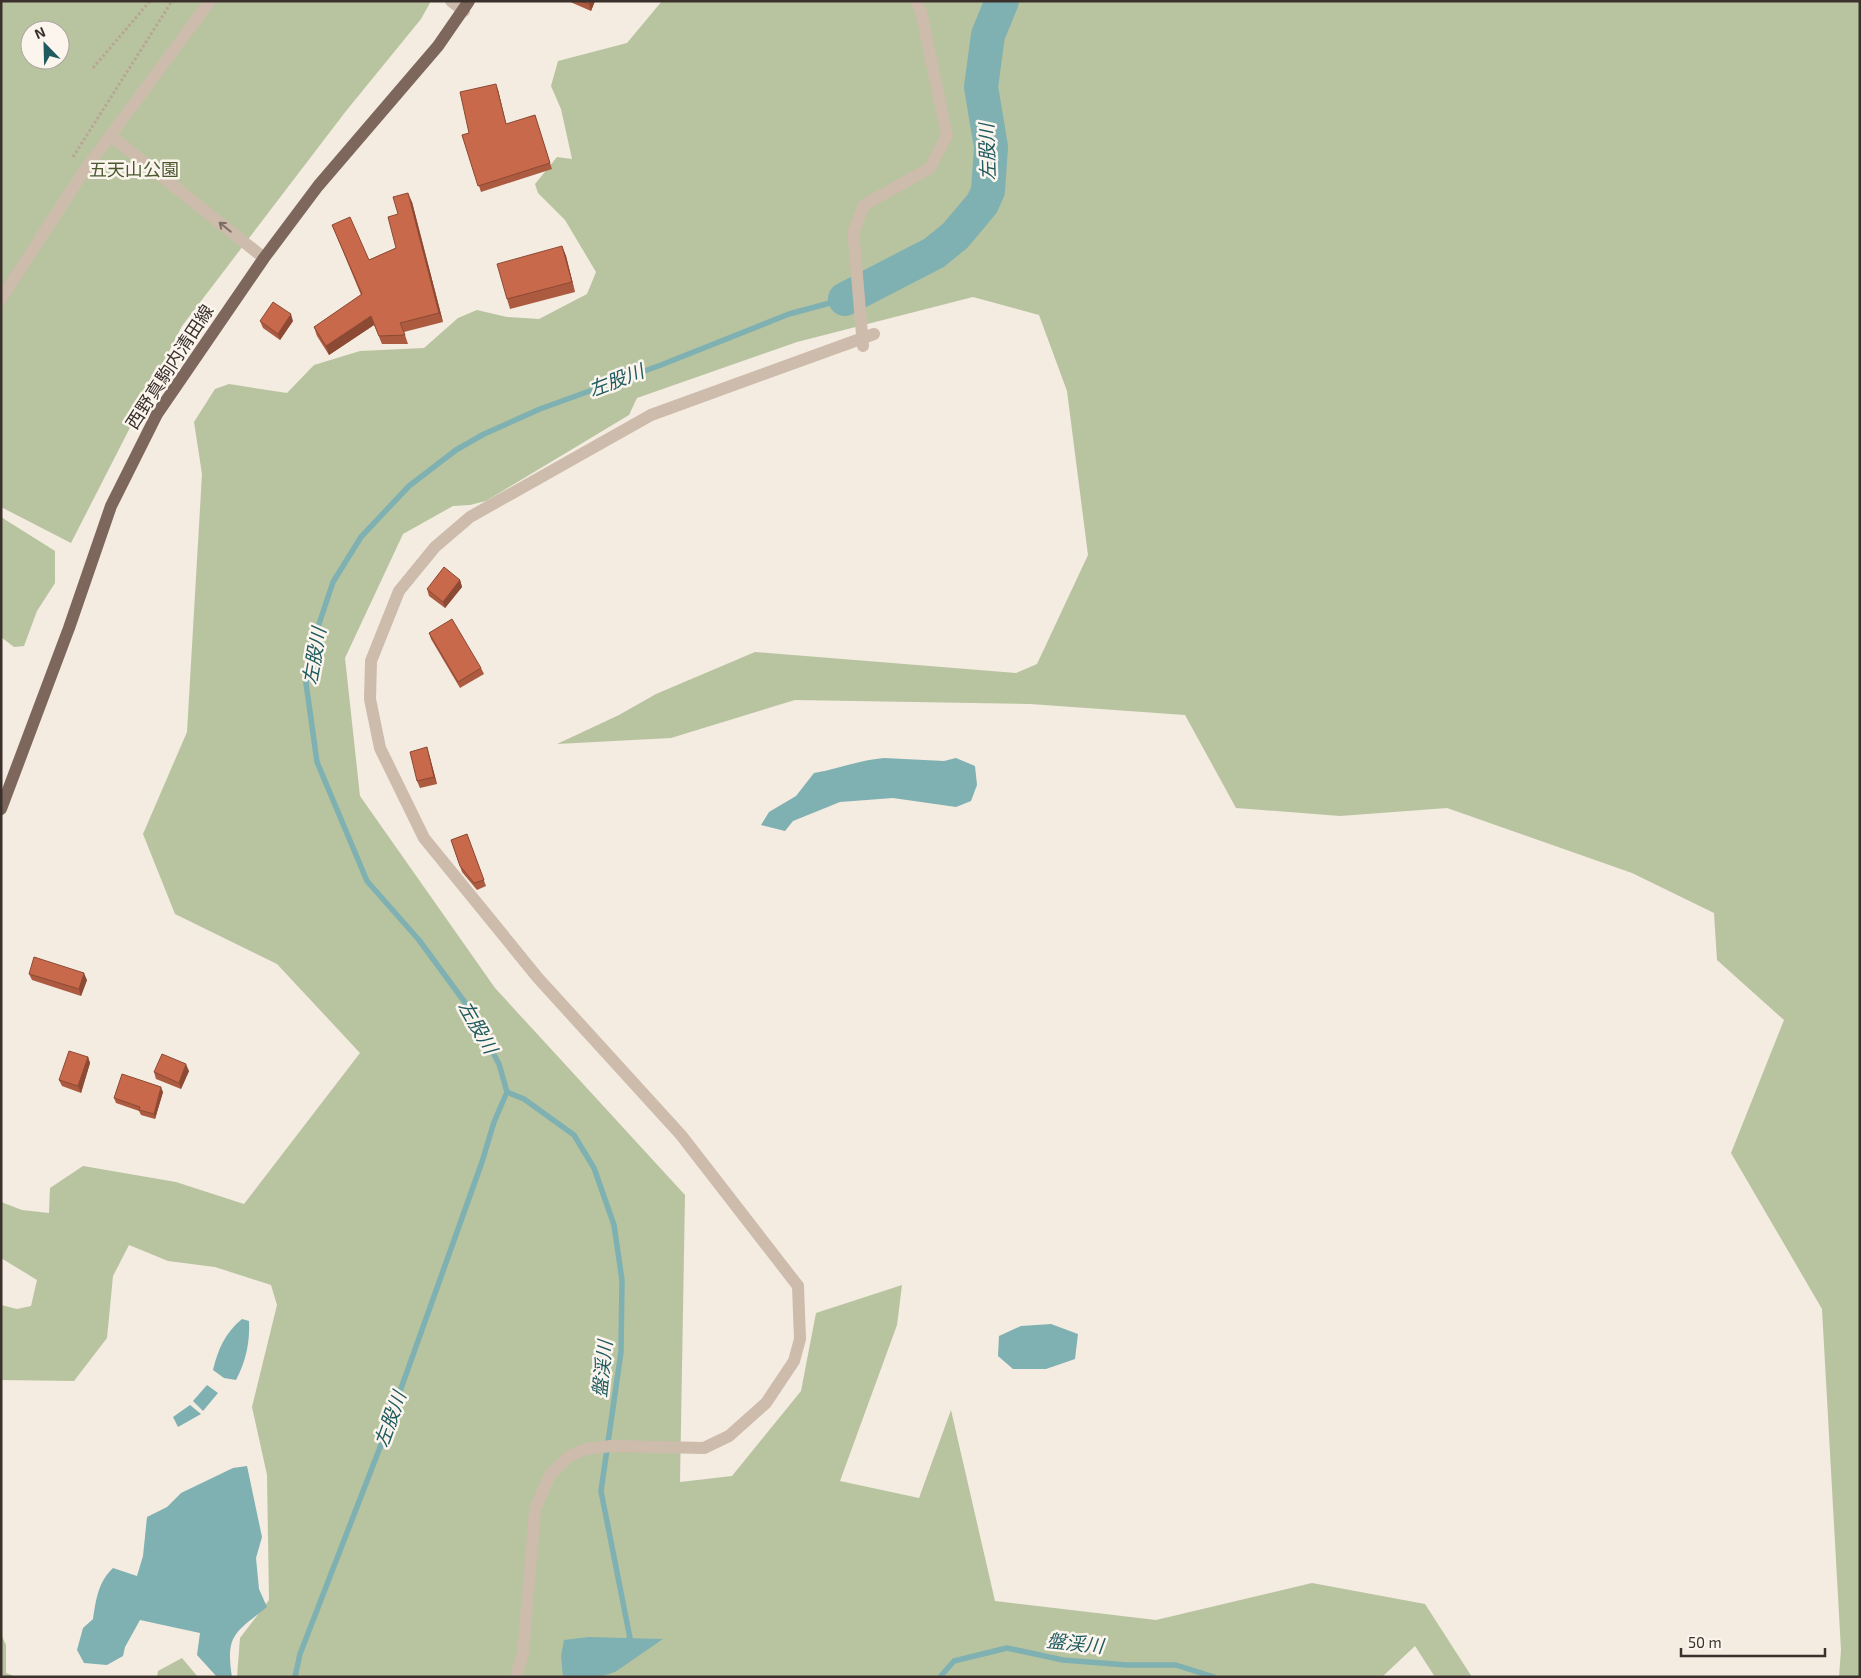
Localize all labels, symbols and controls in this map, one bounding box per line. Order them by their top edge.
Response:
north arrow [20,20,70,70]
text: N [32,23,48,42]
water label: 左股川 [974,121,999,181]
park label: 五天山公園 [89,158,179,180]
one-way arrow [219,222,232,233]
street label: 西野真駒内清田線 [121,300,218,433]
water label: 左股川 [585,358,648,400]
water label: 左股川 [297,624,330,686]
water label: 左股川 [454,996,504,1059]
water label: 盤渓川 [587,1337,616,1399]
water label: 左股川 [369,1386,411,1450]
scale bar [1681,1626,1825,1658]
water label: 盤渓川 [1045,1628,1107,1657]
text: 50 m [1688,1633,1722,1651]

